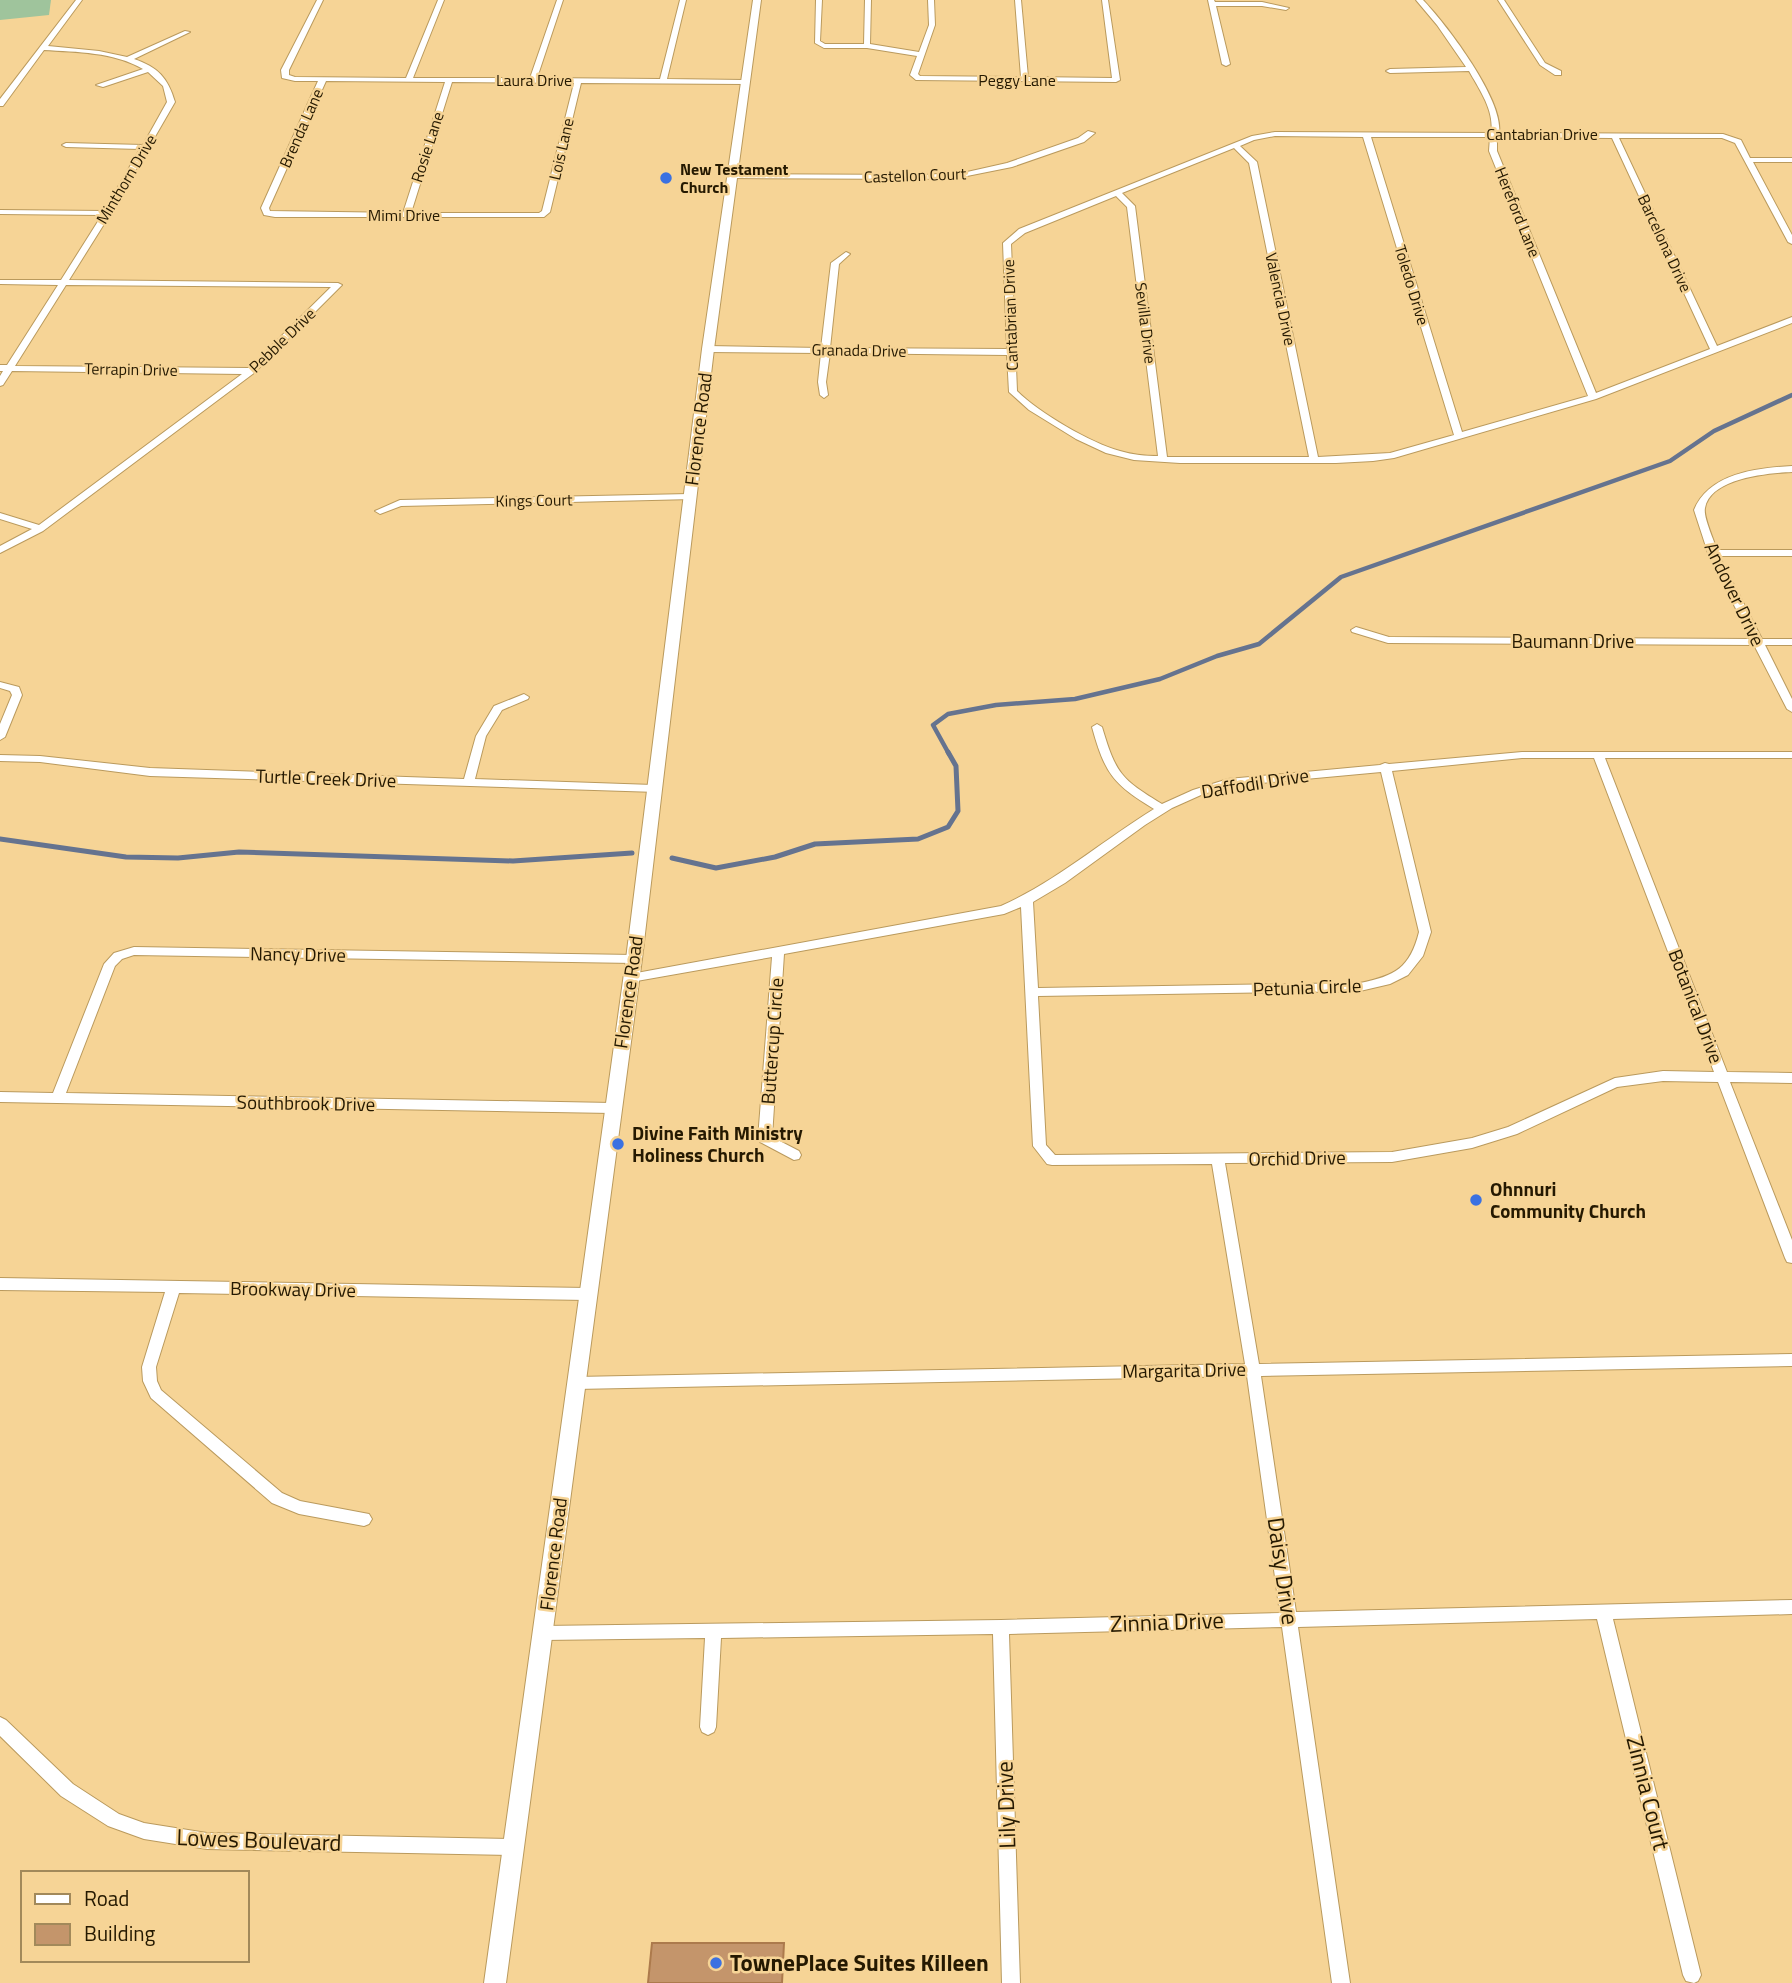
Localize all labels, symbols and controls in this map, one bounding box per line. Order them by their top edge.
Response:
street label: Laura Drive [496,68,572,92]
street label: Peggy Lane [978,68,1056,92]
street label: Brenda Lane [273,85,329,171]
street label: Rosie Lane [404,109,450,185]
street label: Lois Lane [542,116,580,182]
street label: Cantabrian Drive [1486,122,1598,146]
street label: Minthorn Drive [90,130,162,228]
place label: New Testament Church [680,157,788,199]
street label: Castellon Court [863,161,967,189]
street label: Hereford Lane [1489,163,1547,261]
marker: New Testament Church [658,170,674,186]
street label: Barcelona Drive [1632,190,1698,296]
street label: Mimi Drive [368,203,440,227]
street label: Toledo Drive [1388,242,1436,328]
street label: Valencia Drive [1259,250,1303,348]
street label: Cantabrian Drive [996,259,1024,371]
street label: Sevilla Drive [1129,281,1163,365]
street label: Pebble Drive [243,302,321,378]
street label: Granada Drive [811,337,907,363]
street label: Terrapin Drive [84,356,178,382]
street label: Florence Road [676,371,719,487]
street label: Kings Court [495,487,573,513]
street label: Andover Drive [1698,537,1773,651]
street label: Baumann Drive [1512,626,1634,655]
street label: Daffodil Drive [1199,760,1311,805]
street label: Turtle Creek Drive [255,761,397,794]
street label: Florence Road [605,934,650,1050]
street label: Nancy Drive [250,938,346,969]
street label: Botanical Drive [1661,945,1732,1067]
street label: Petunia Circle [1252,970,1362,1003]
street label: Buttercup Circle [753,977,790,1105]
street label: Southbrook Drive [236,1087,376,1118]
place label: Divine Faith Ministry Holiness Church [632,1118,803,1169]
marker: Divine Faith Ministry Holiness Church [610,1136,626,1152]
street label: Orchid Drive [1248,1142,1346,1173]
place label: Ohnnuri Community Church [1490,1174,1646,1225]
marker: Ohnnuri Community Church [1468,1192,1484,1208]
street label: Brookway Drive [230,1273,356,1304]
street label: Margarita Drive [1122,1354,1246,1385]
street label: Florence Road [531,1496,574,1612]
street label: Daisy Drive [1259,1515,1308,1627]
street label: Zinnia Drive [1109,1602,1225,1641]
street label: Zinnia Court [1617,1732,1680,1854]
street label: Lily Drive [986,1761,1025,1850]
street label: Lowes Boulevard [176,1819,342,1860]
legend [21,1871,248,1962]
text: Road [84,1882,129,1914]
text: Building [84,1917,156,1949]
place label: TownePlace Suites Killeen [730,1945,989,1980]
marker: TownePlace Suites Killeen [708,1955,724,1971]

